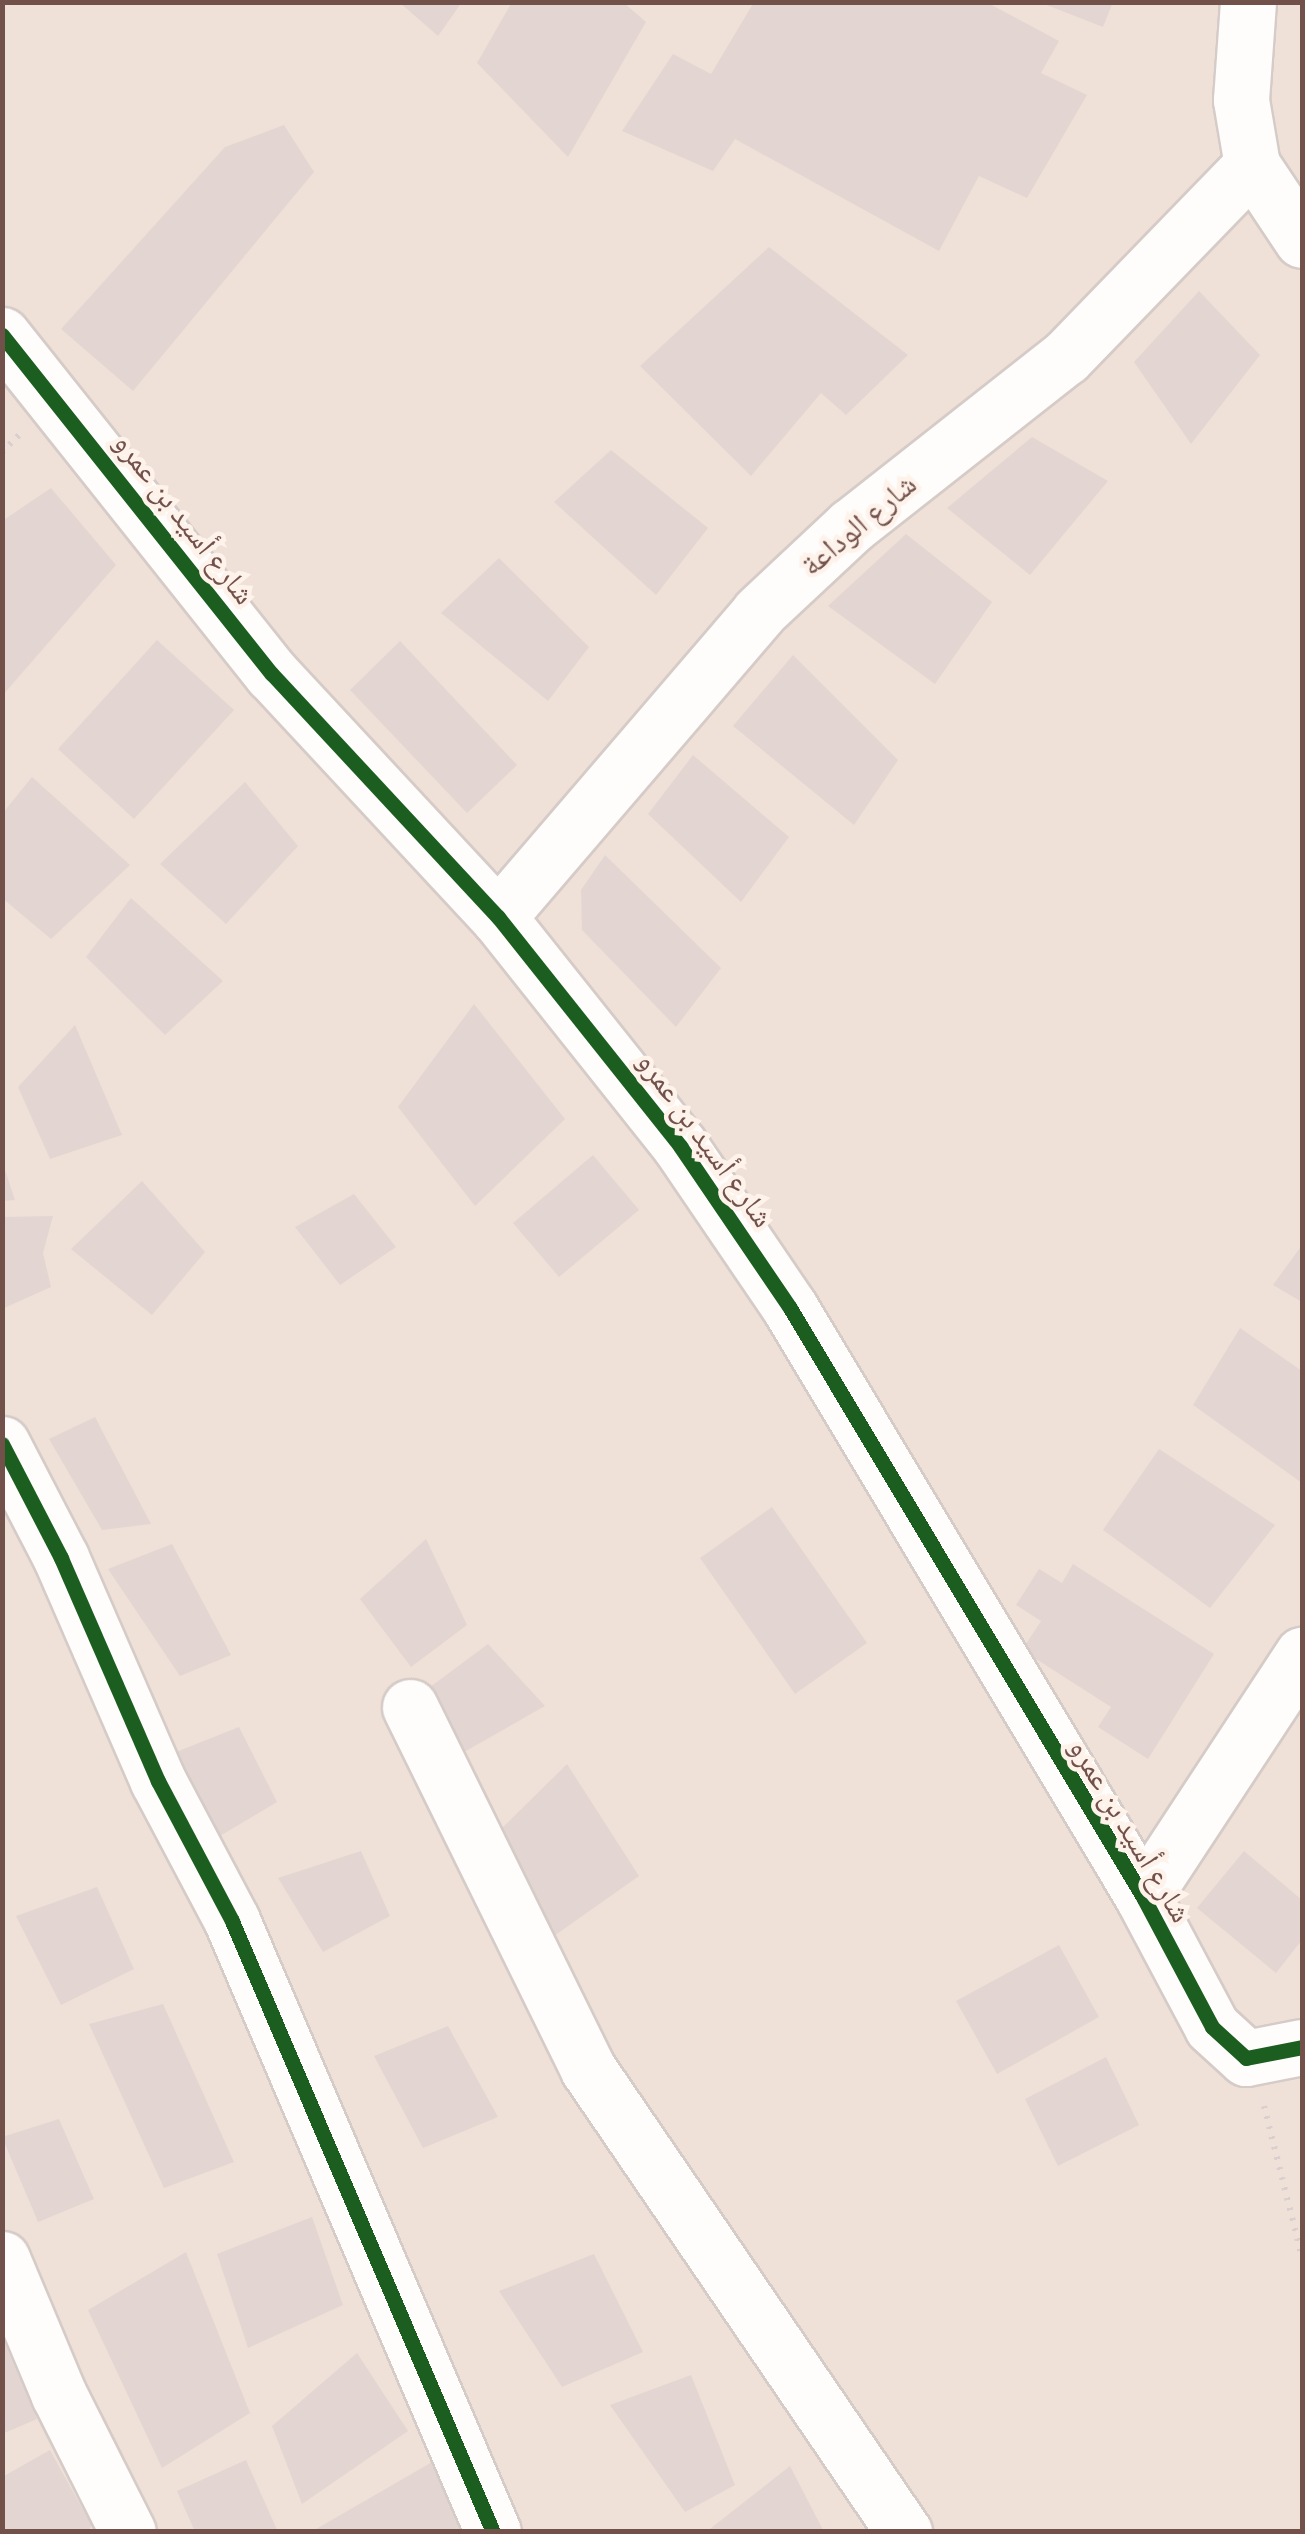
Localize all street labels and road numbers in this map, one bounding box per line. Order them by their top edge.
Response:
street label: شارع أسيد بن عمرو [107,425,263,611]
street label: شارع الوداعة [793,465,923,583]
street label: شارع أسيد بن عمرو [630,1044,782,1234]
street label: شارع أسيد بن عمرو [1062,1731,1200,1929]

